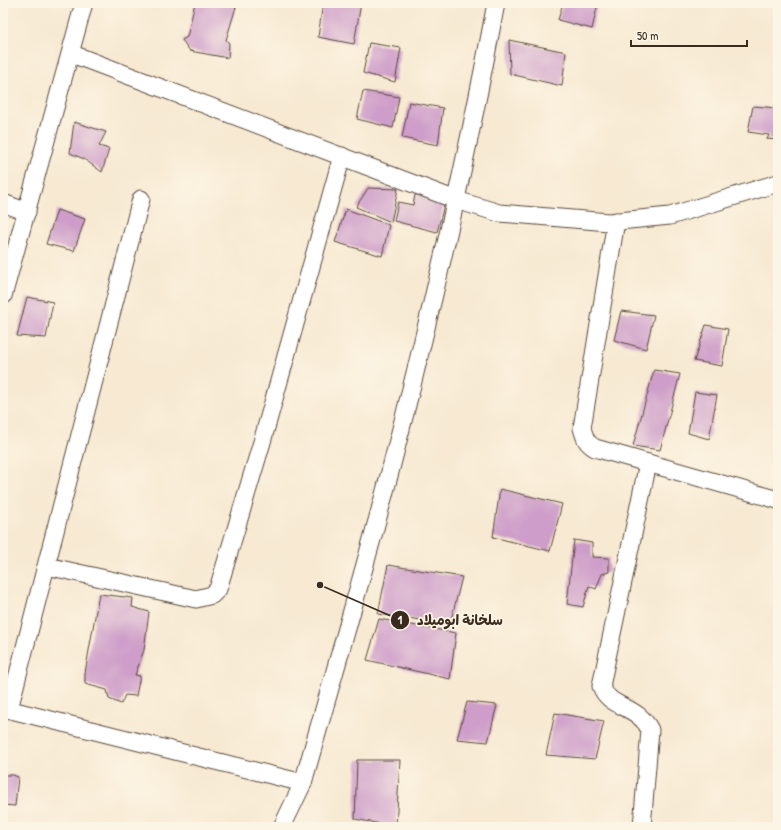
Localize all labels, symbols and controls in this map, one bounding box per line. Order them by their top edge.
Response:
scale bar [631,22,747,48]
text: 50 m [637,27,658,44]
callout: سلخانة ابوميلاد [390,607,511,633]
text: سلخانة ابوميلاد [417,610,503,630]
text: 1 [398,611,403,628]

